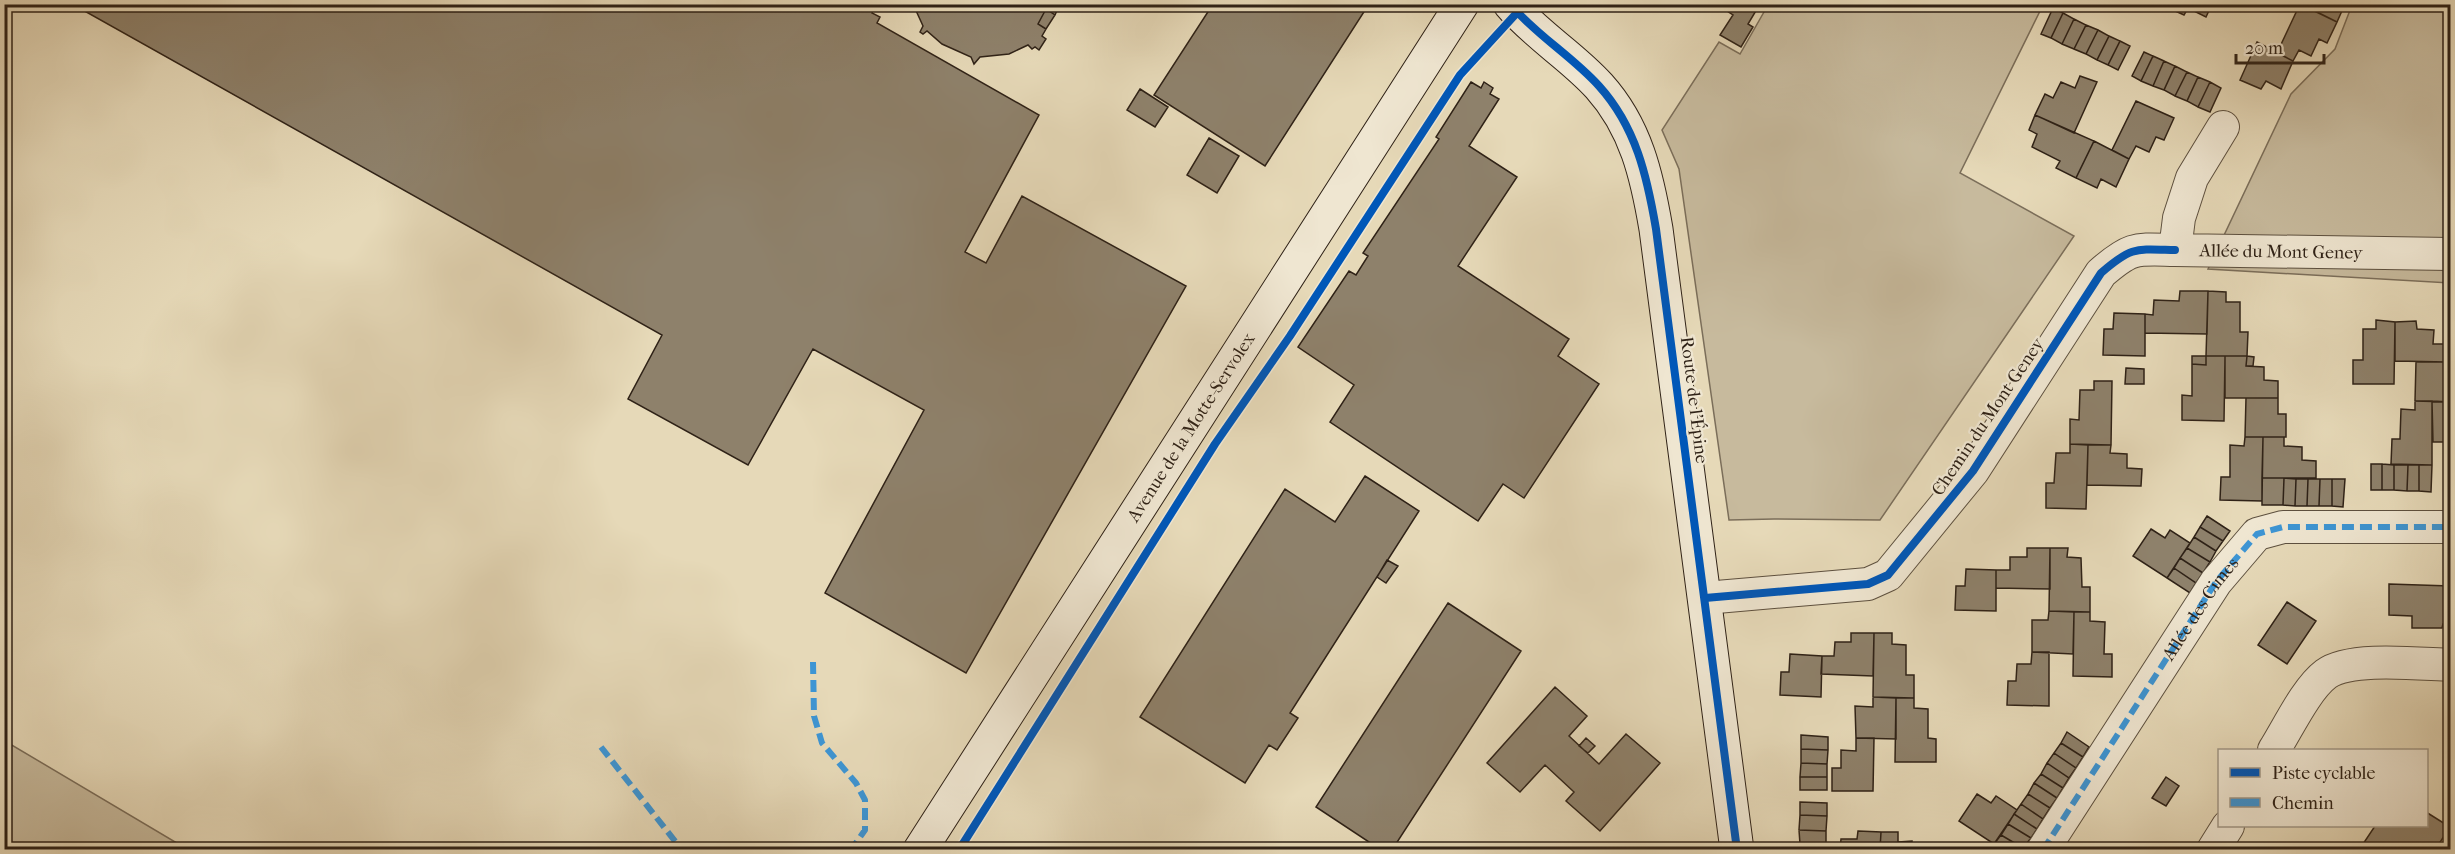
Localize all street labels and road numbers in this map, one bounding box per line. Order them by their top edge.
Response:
street label: Allée du Mont Geney [2198,240,2364,263]
street label: Avenue de la Motte-Servolex [1122,328,1259,526]
street label: Chemin du Mont Geney [1927,333,2049,500]
street label: Route de l'Épine [1676,335,1713,465]
street label: Allée des Cimes [2157,553,2243,665]

